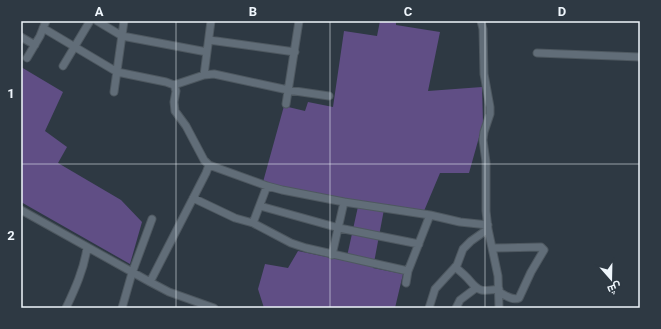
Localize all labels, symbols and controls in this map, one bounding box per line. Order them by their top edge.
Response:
text: A [95,4,104,19]
text: B [249,4,257,19]
text: C [404,4,413,19]
text: D [558,4,566,19]
text: 1 [7,86,15,101]
text: 2 [7,228,15,243]
north arrow [591,259,631,299]
text: ش [605,279,623,296]

